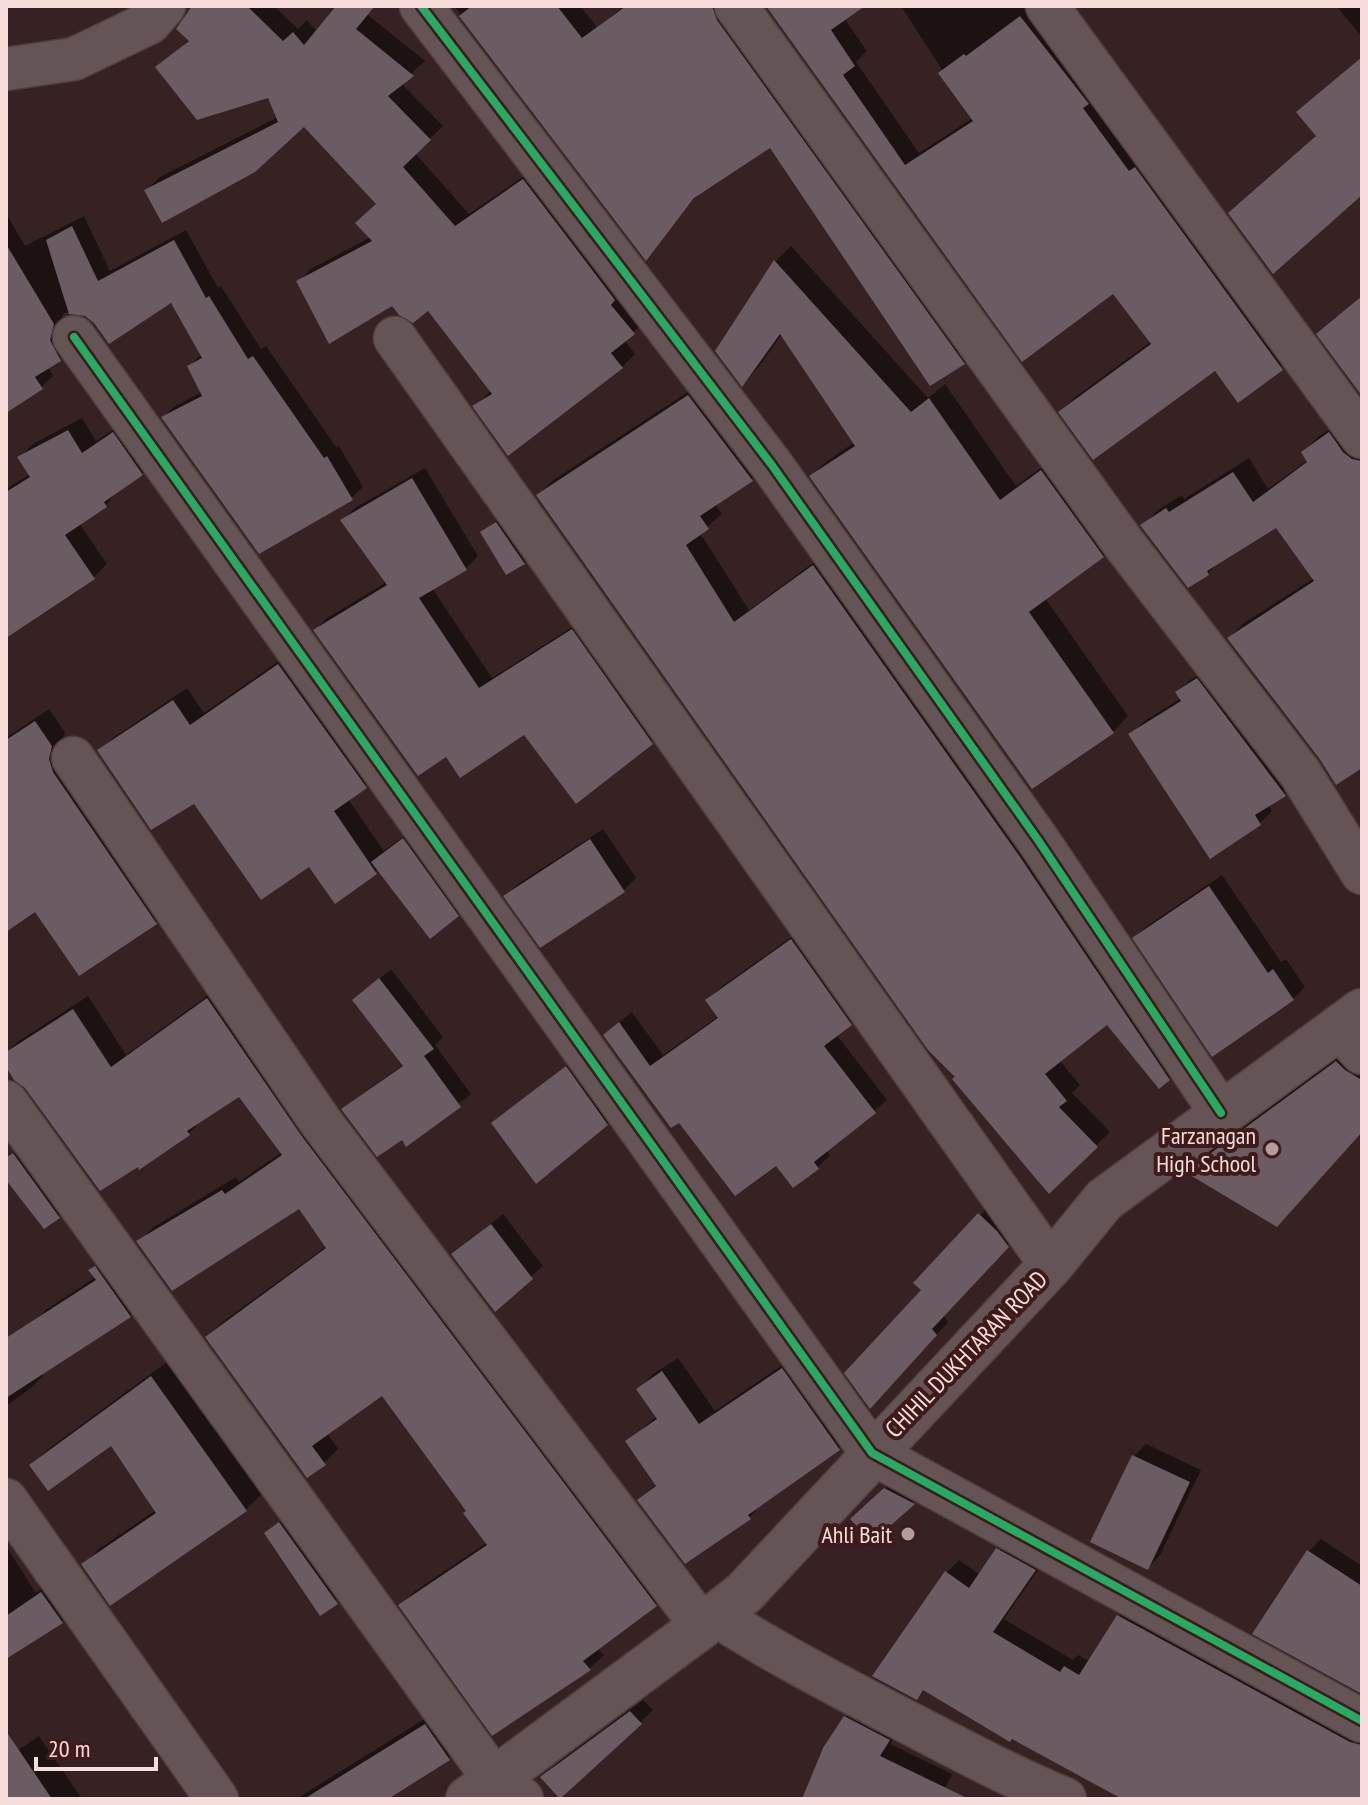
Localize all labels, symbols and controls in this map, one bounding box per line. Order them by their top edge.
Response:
place label: Farzanagan High School [1156,1120,1256,1179]
marker: Farzanagan High School [1263,1140,1281,1158]
street label: CHIHIL DUKHTARAN ROAD [878,1264,1054,1444]
place label: Ahli Bait [821,1519,892,1550]
marker: Ahli Bait [899,1525,917,1543]
scale bar [36,1721,156,1771]
text: 20 m [48,1733,90,1764]

